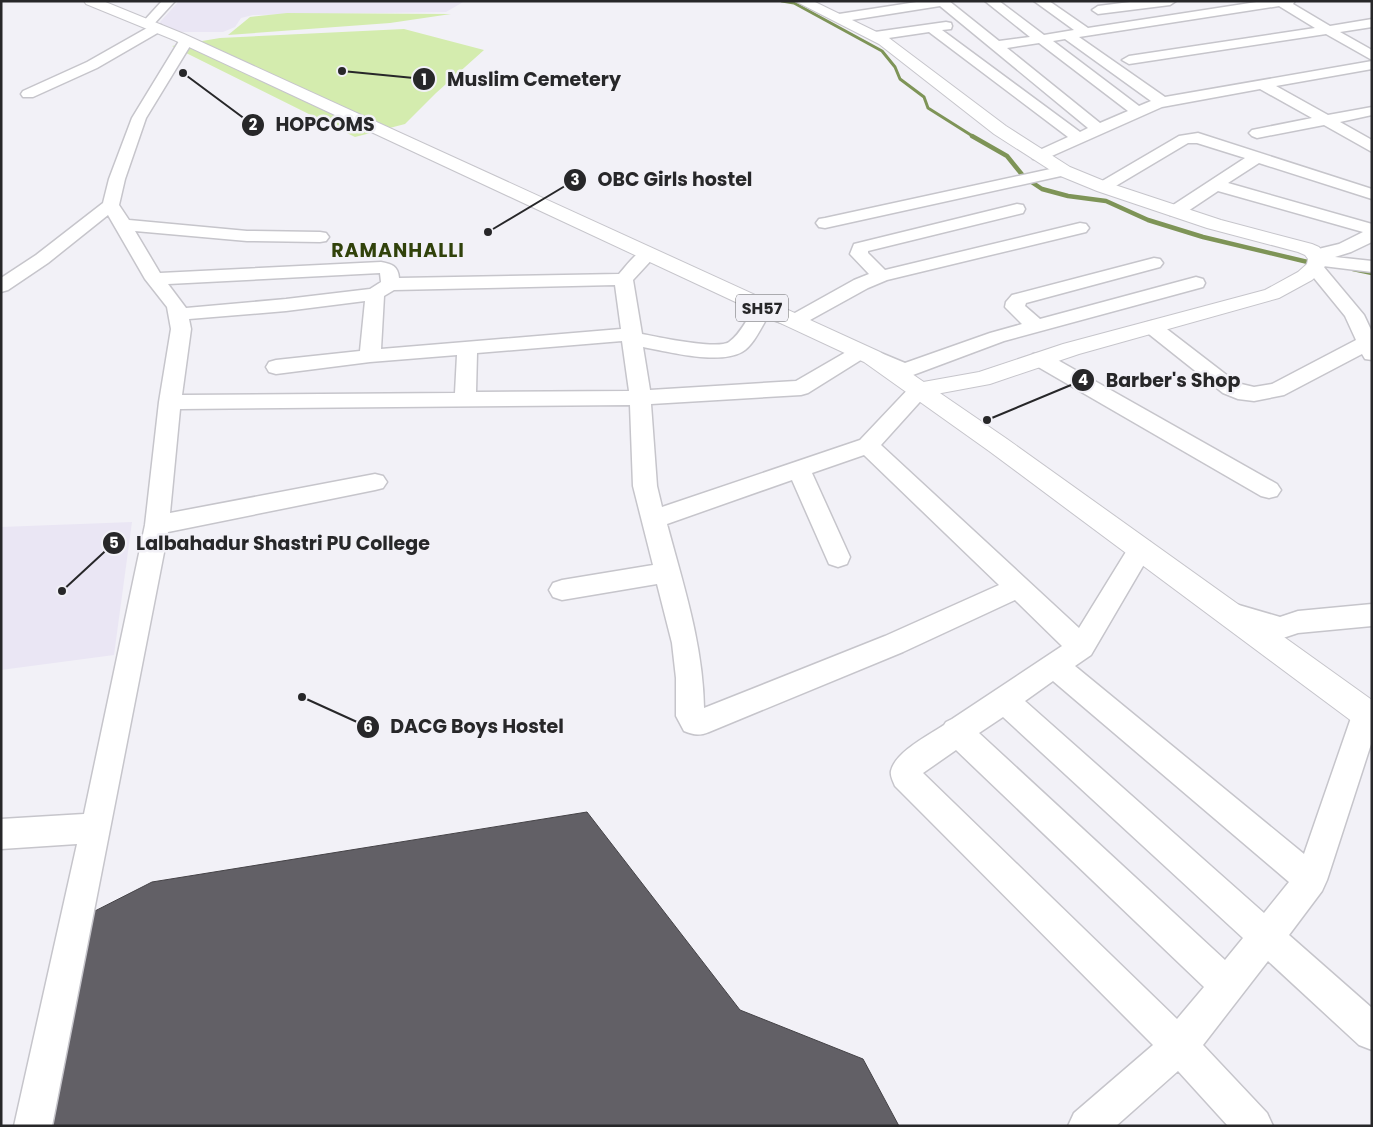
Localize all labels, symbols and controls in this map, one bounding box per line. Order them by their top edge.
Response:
callout: Muslim Cemetery [412,62,631,96]
text: Muslim Cemetery [447,66,622,93]
text: 1 [421,69,427,90]
callout: HOPCOMS [241,108,385,142]
text: HOPCOMS [275,111,375,138]
text: 2 [249,114,258,135]
callout: OBC Girls hostel [563,163,763,197]
text: OBC Girls hostel [598,166,752,193]
text: 3 [570,169,580,190]
district label: RAMANHALLI [331,237,465,264]
road number: SH57 [736,294,788,322]
callout: Barber's Shop [1071,363,1250,397]
text: Barber's Shop [1106,367,1240,394]
text: 4 [1078,369,1088,390]
callout: Lalbahadur Shastri PU College [101,526,440,560]
text: Lalbahadur Shastri PU College [136,530,430,557]
text: 5 [109,532,119,553]
callout: DACG Boys Hostel [355,710,574,744]
text: DACG Boys Hostel [390,713,564,740]
text: 6 [363,716,373,737]

